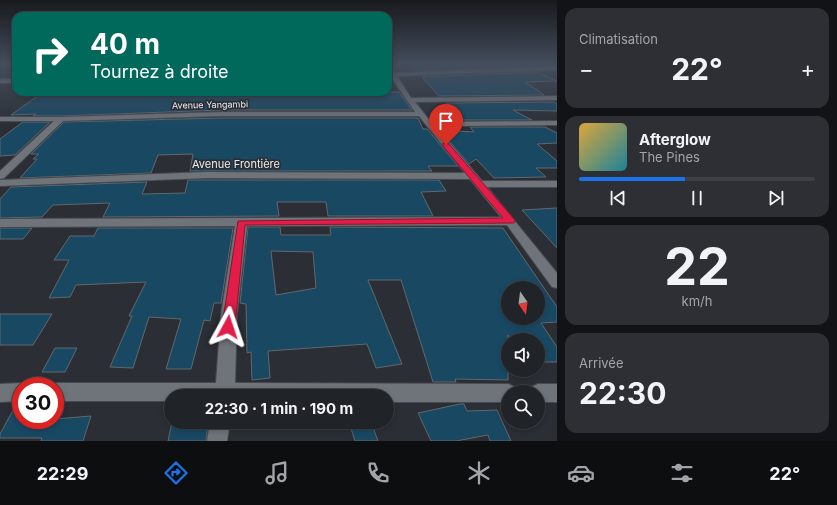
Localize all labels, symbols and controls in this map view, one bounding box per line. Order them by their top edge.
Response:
text: 40 m [90,27,160,61]
icon: right [24,28,76,80]
text: Climatisation [579,31,658,47]
text: 22° [671,51,723,87]
text: − [579,56,594,82]
text: + [800,56,815,82]
text: Tournez à droite [90,61,229,82]
street label: Avenue Yangambi [172,98,248,111]
pin [429,104,463,145]
icon: arrive [435,110,457,132]
text: Afterglow [639,130,711,149]
text: The Pines [639,149,700,165]
street label: Avenue Frontière [192,157,280,171]
icon: previous [607,187,629,209]
icon: pause [686,187,708,209]
icon: next [765,187,787,209]
text: 22 [664,235,730,298]
north arrow [501,281,545,325]
map controls [501,281,545,429]
text: km/h [682,293,712,309]
position arrow [207,306,249,348]
button: sound [501,333,545,377]
text: Arrivée [579,355,624,371]
text: 22:30 [579,375,666,411]
speed limit sign: 30 [12,377,64,429]
button: search [501,385,545,429]
text: 22:30 · 1 min · 190 m [205,399,353,418]
icon: directions [162,459,190,487]
icon: music [263,459,291,487]
icon: phone [364,459,392,487]
icon: climate [465,459,493,487]
icon: car [567,459,595,487]
icon: filters [668,459,696,487]
text: 22:29 [37,463,88,484]
text: 22° [769,463,800,484]

